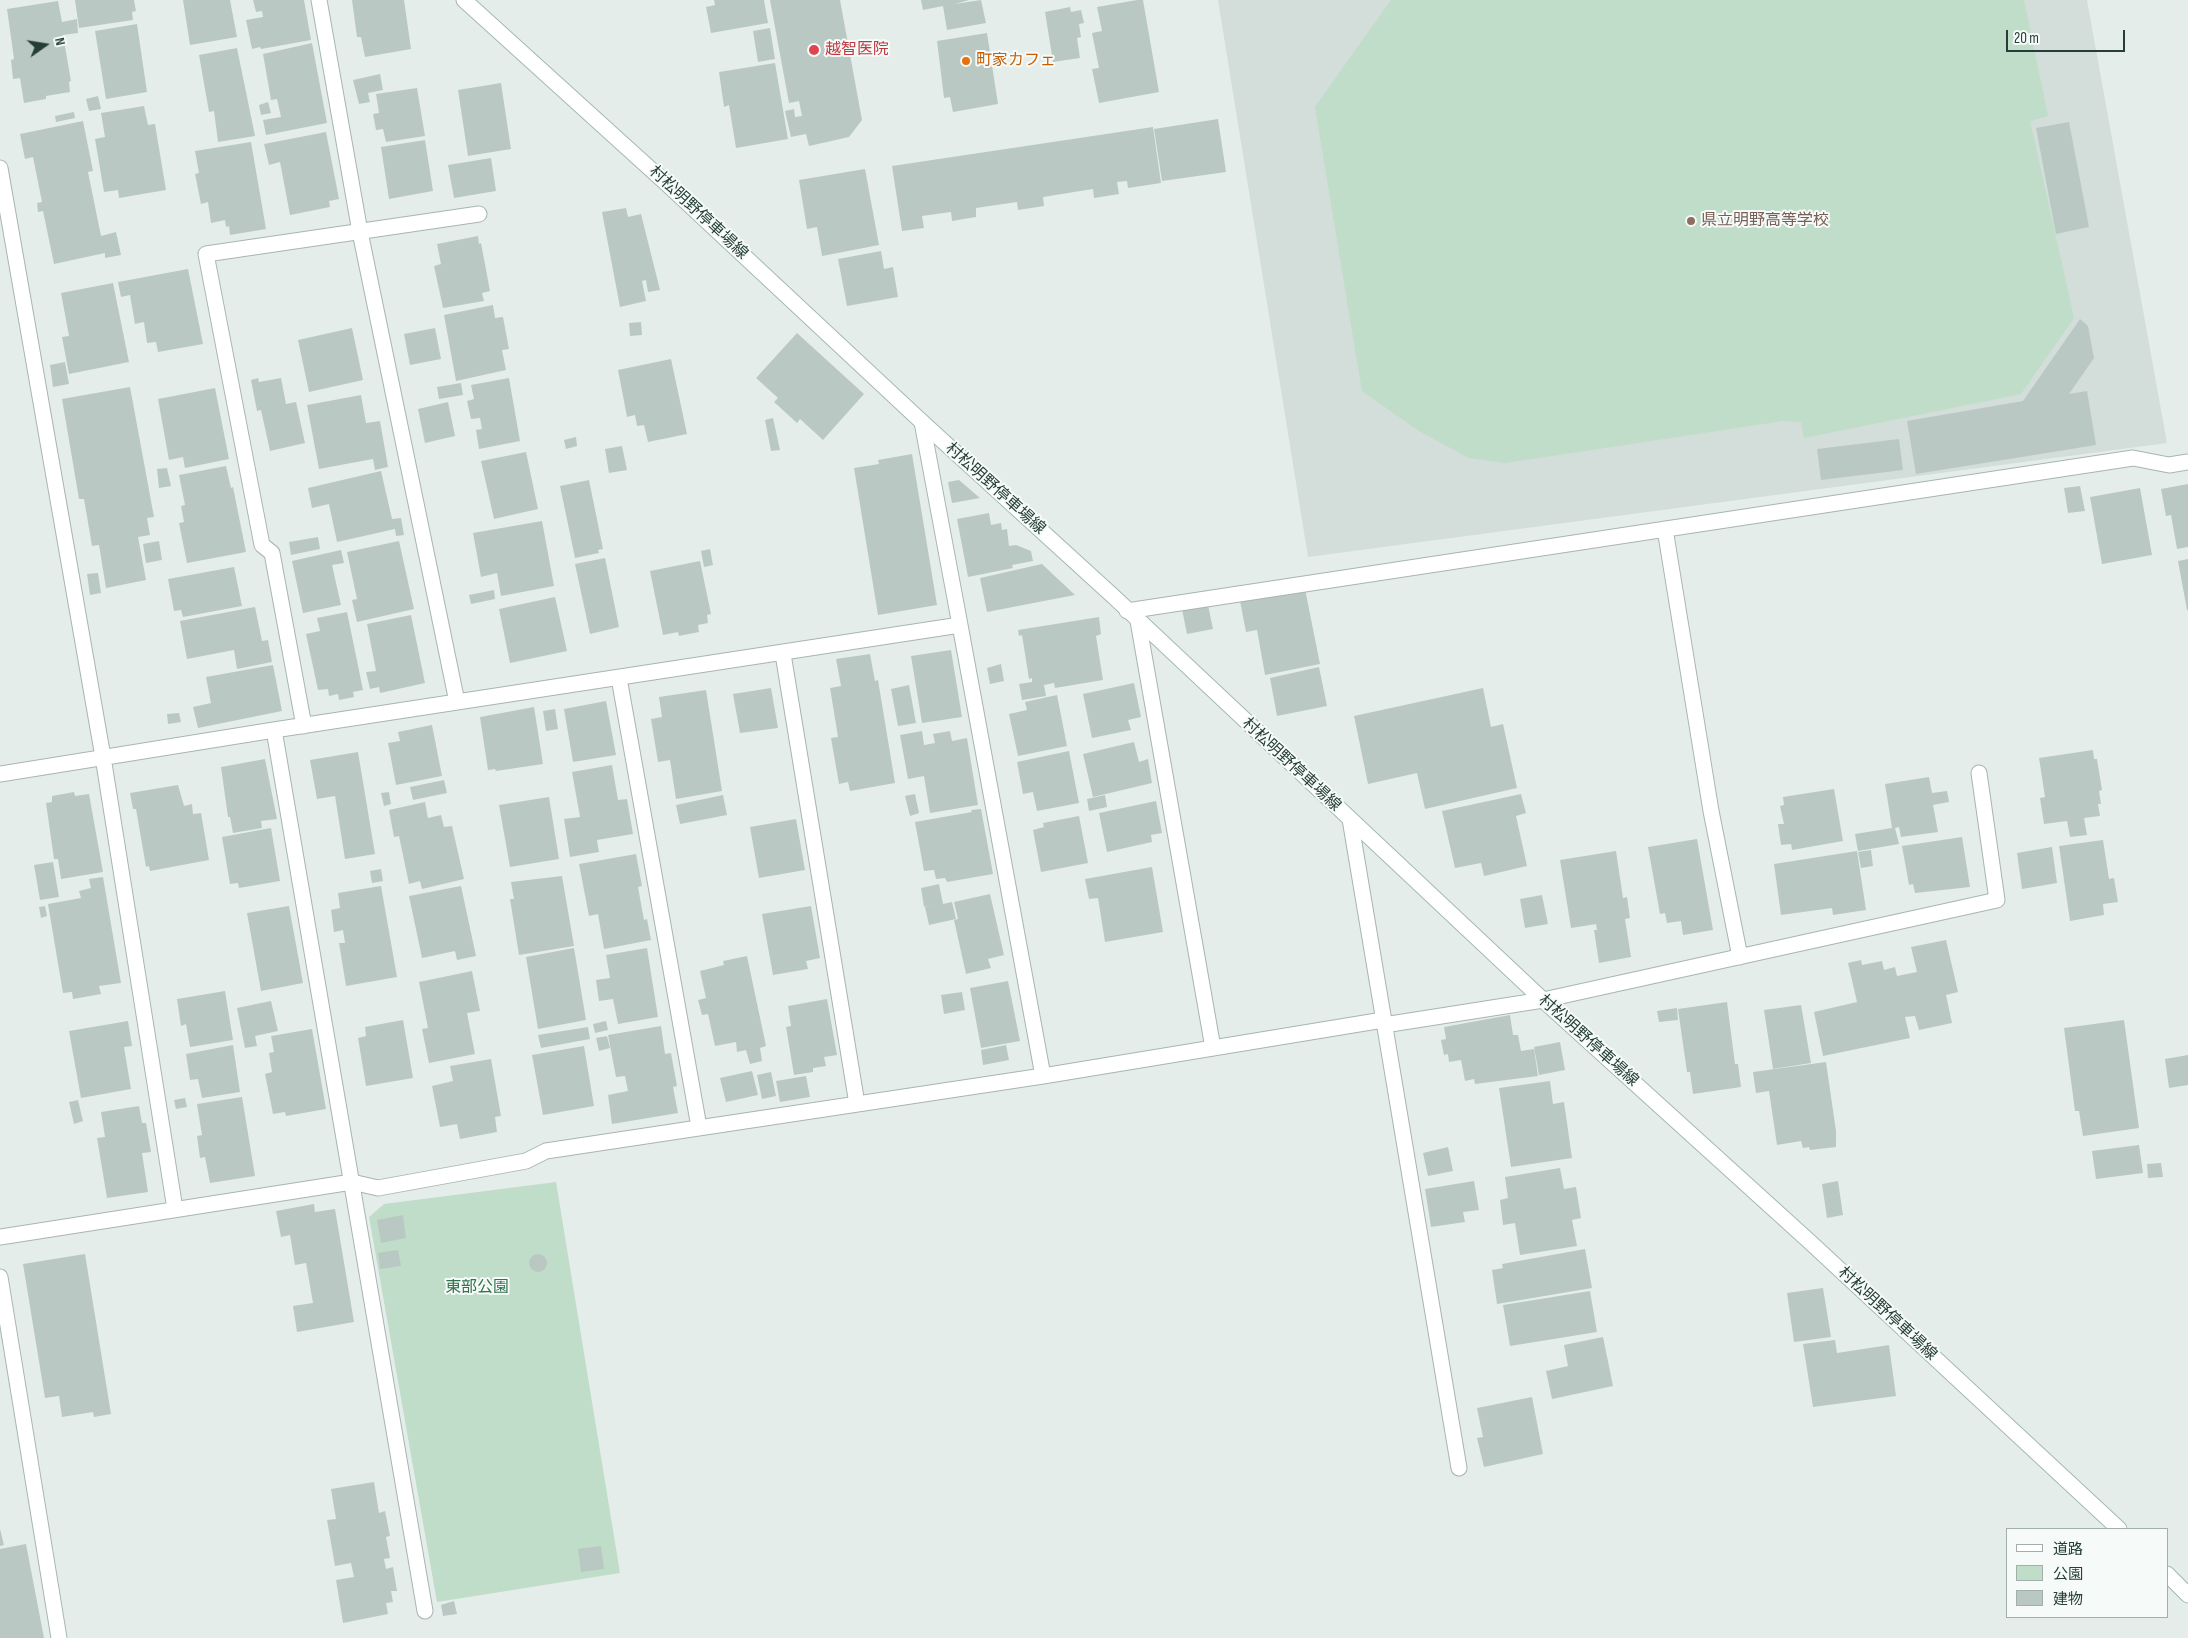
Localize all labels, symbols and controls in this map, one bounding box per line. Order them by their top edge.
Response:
north arrow [20,20,70,70]
scale bar [2008,20,2127,52]
text: 20 m [2014,29,2039,48]
text: N [51,36,69,47]
place label: 越智医院 [825,40,889,60]
marker: 越智医院 [807,43,821,57]
place label: 町家カフェ [976,51,1056,71]
marker: 町家カフェ [960,55,972,67]
street label: 村松明野停車場線 [645,162,751,264]
place label: 県立明野高等学校 [1701,211,1829,231]
marker: 県立明野高等学校 [1685,215,1697,227]
street label: 村松明野停車場線 [941,439,1049,539]
street label: 村松明野停車場線 [1238,714,1344,816]
street label: 村松明野停車場線 [1534,991,1642,1091]
street label: 村松明野停車場線 [1834,1263,1940,1365]
park label: 東部公園 [445,1278,509,1298]
legend [2006,1528,2168,1618]
text: 道路 [2053,1540,2083,1559]
text: 公園 [2053,1565,2083,1584]
text: 建物 [2053,1590,2083,1609]

